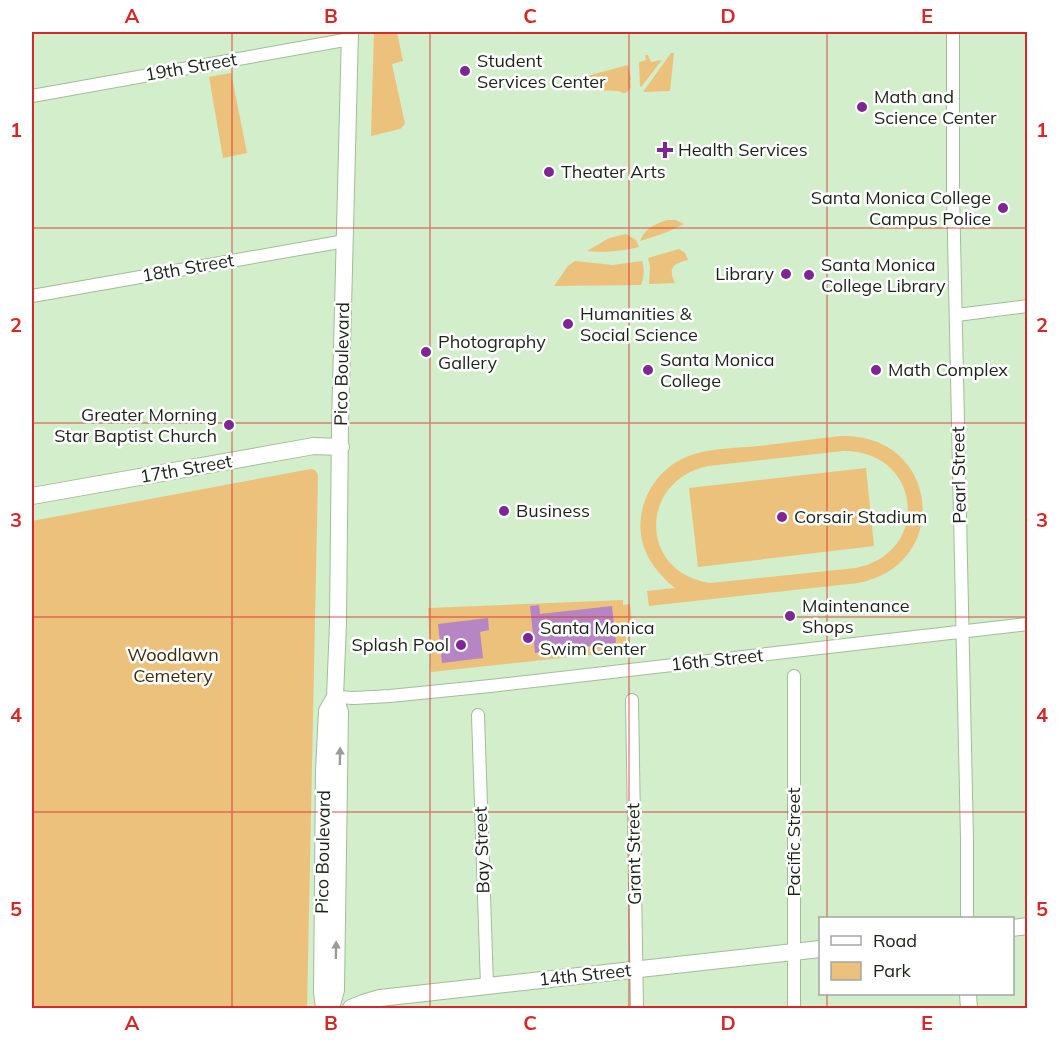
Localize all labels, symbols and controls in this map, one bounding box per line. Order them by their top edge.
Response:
text: A [125,3,140,28]
text: B [324,3,338,28]
text: C [523,3,537,28]
text: D [720,3,736,28]
text: E [921,3,933,28]
street label: 19th Street [143,47,239,86]
place label: Student Services Center [477,49,606,93]
marker: Student Services Center [458,64,472,78]
place label: Math and Science Center [874,85,997,129]
marker: Math and Science Center [855,100,869,114]
text: 1 [10,117,22,142]
text: 1 [1036,117,1048,142]
place label: Health Services [678,138,808,161]
marker: Health Services [656,141,674,159]
place label: Theater Arts [561,160,666,183]
marker: Theater Arts [542,165,556,179]
place label: Santa Monica College Campus Police [811,186,991,230]
marker: Santa Monica College Campus Police [996,201,1010,215]
street label: 18th Street [140,248,236,287]
place label: Santa Monica College Library [821,253,946,297]
place label: Library [715,262,774,285]
marker: Library [779,267,793,281]
marker: Santa Monica College Library [802,268,816,282]
street label: Pico Boulevard [329,302,354,426]
place label: Humanities & Social Science [580,302,698,346]
text: 2 [10,312,22,337]
text: 2 [1036,312,1048,337]
marker: Humanities & Social Science [561,317,575,331]
place label: Photography Gallery [438,330,546,374]
marker: Photography Gallery [419,345,433,359]
place label: Santa Monica College [660,348,775,392]
place label: Math Complex [888,358,1008,381]
marker: Santa Monica College [641,363,655,377]
marker: Math Complex [869,363,883,377]
place label: Greater Morning Star Baptist Church [54,403,217,447]
marker: Greater Morning Star Baptist Church [222,418,236,432]
street label: Pearl Street [946,426,971,524]
street label: 17th Street [138,449,234,488]
place label: Business [516,499,590,522]
marker: Business [497,504,511,518]
place label: Corsair Stadium [794,505,927,528]
text: 3 [10,507,22,532]
text: 3 [1036,507,1048,532]
marker: Corsair Stadium [775,510,789,524]
place label: Maintenance Shops [802,594,910,638]
marker: Maintenance Shops [783,609,797,623]
place label: Santa Monica Swim Center [540,616,655,660]
marker: Santa Monica Swim Center [521,631,535,645]
place label: Splash Pool [352,633,449,656]
marker: Splash Pool [454,638,468,652]
park label: Woodlawn Cemetery [127,643,219,687]
street label: 16th Street [670,643,764,676]
text: 4 [10,702,22,727]
text: 4 [1036,702,1048,727]
one-way arrow [335,746,344,765]
street label: Pacific Street [782,788,805,897]
street label: Pico Boulevard [310,790,335,914]
street label: Grant Street [621,803,646,905]
street label: Bay Street [468,806,495,894]
text: 5 [10,896,22,921]
text: 5 [1036,896,1048,921]
legend [819,917,1014,995]
text: Road [873,929,917,952]
one-way arrow [332,941,341,960]
street label: 14th Street [538,958,632,991]
text: Park [873,959,912,982]
text: A [125,1010,140,1035]
text: B [324,1010,338,1035]
text: C [523,1010,537,1035]
text: D [720,1010,736,1035]
text: E [921,1010,933,1035]

